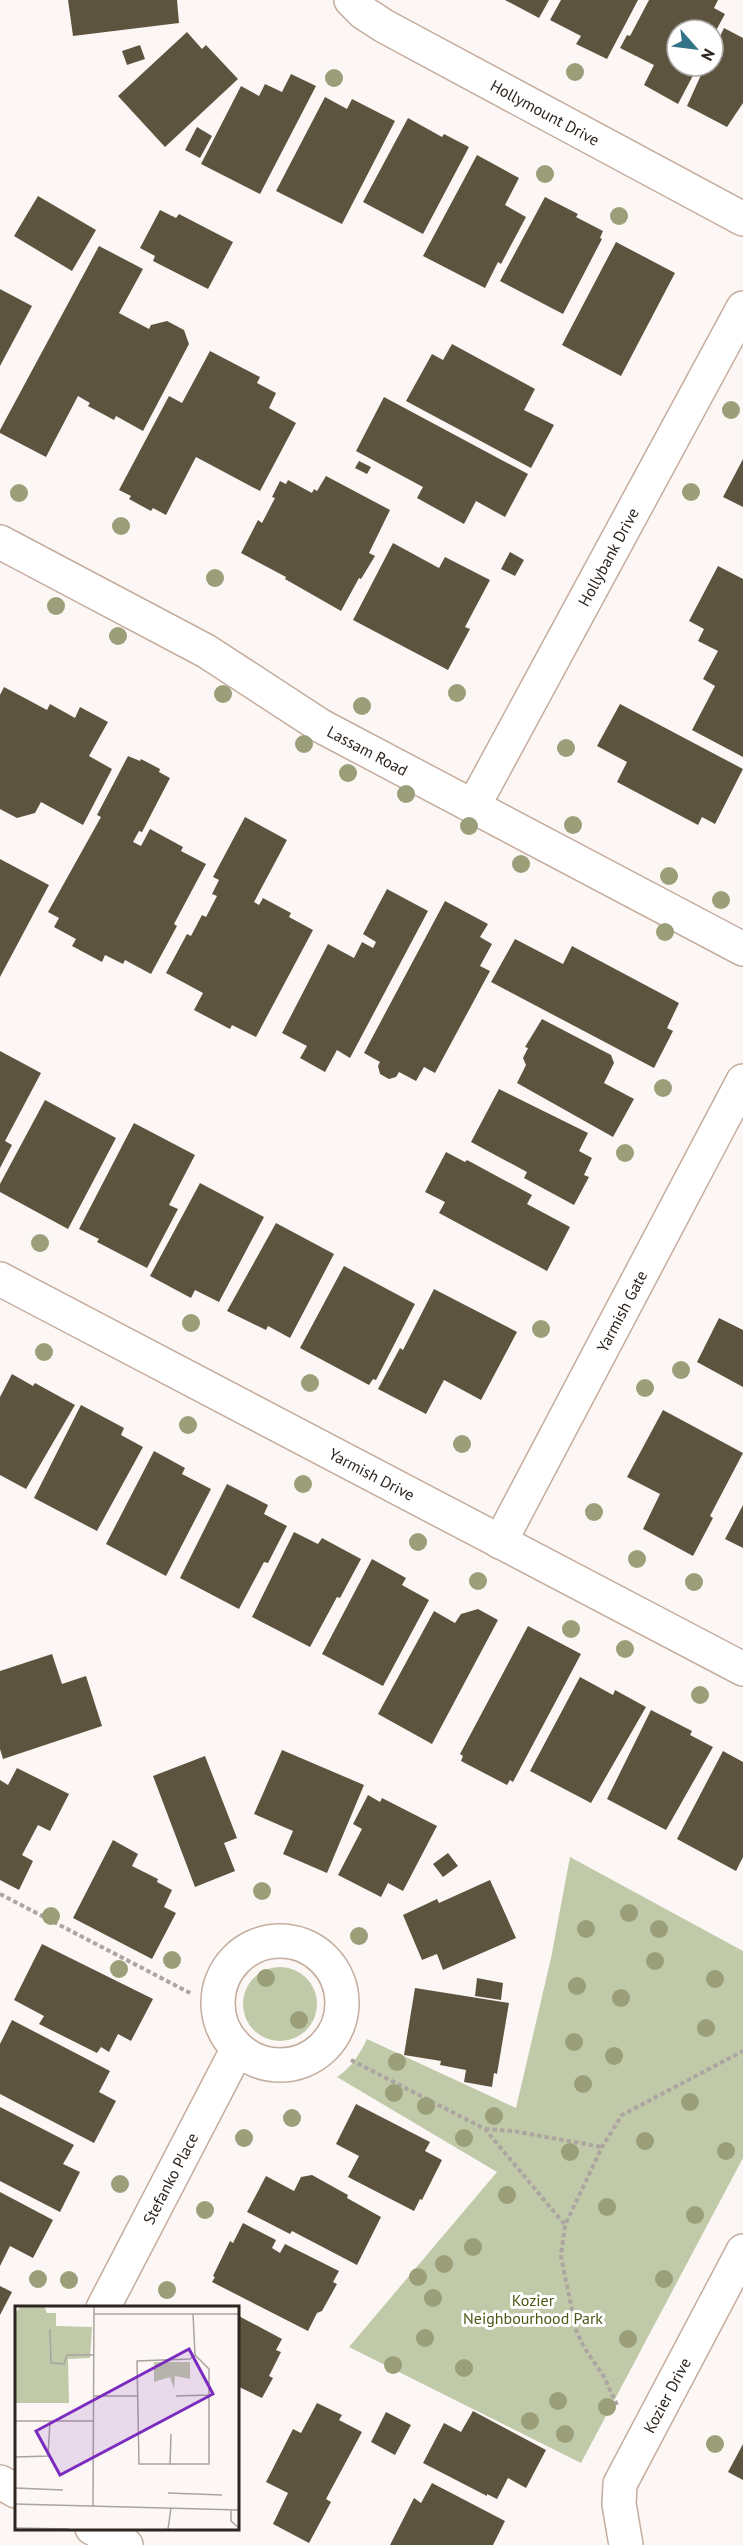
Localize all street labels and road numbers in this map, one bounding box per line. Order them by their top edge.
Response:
street label: Hollymount Drive [487,75,603,150]
street label: Hollybank Drive [574,504,643,610]
street label: Lassam Road [324,721,411,780]
street label: Yarmish Gate [592,1267,651,1355]
street label: Yarmish Drive [326,1443,418,1505]
street label: Stefanko Place [138,2129,202,2228]
street label: Kozier Drive [639,2354,695,2436]

